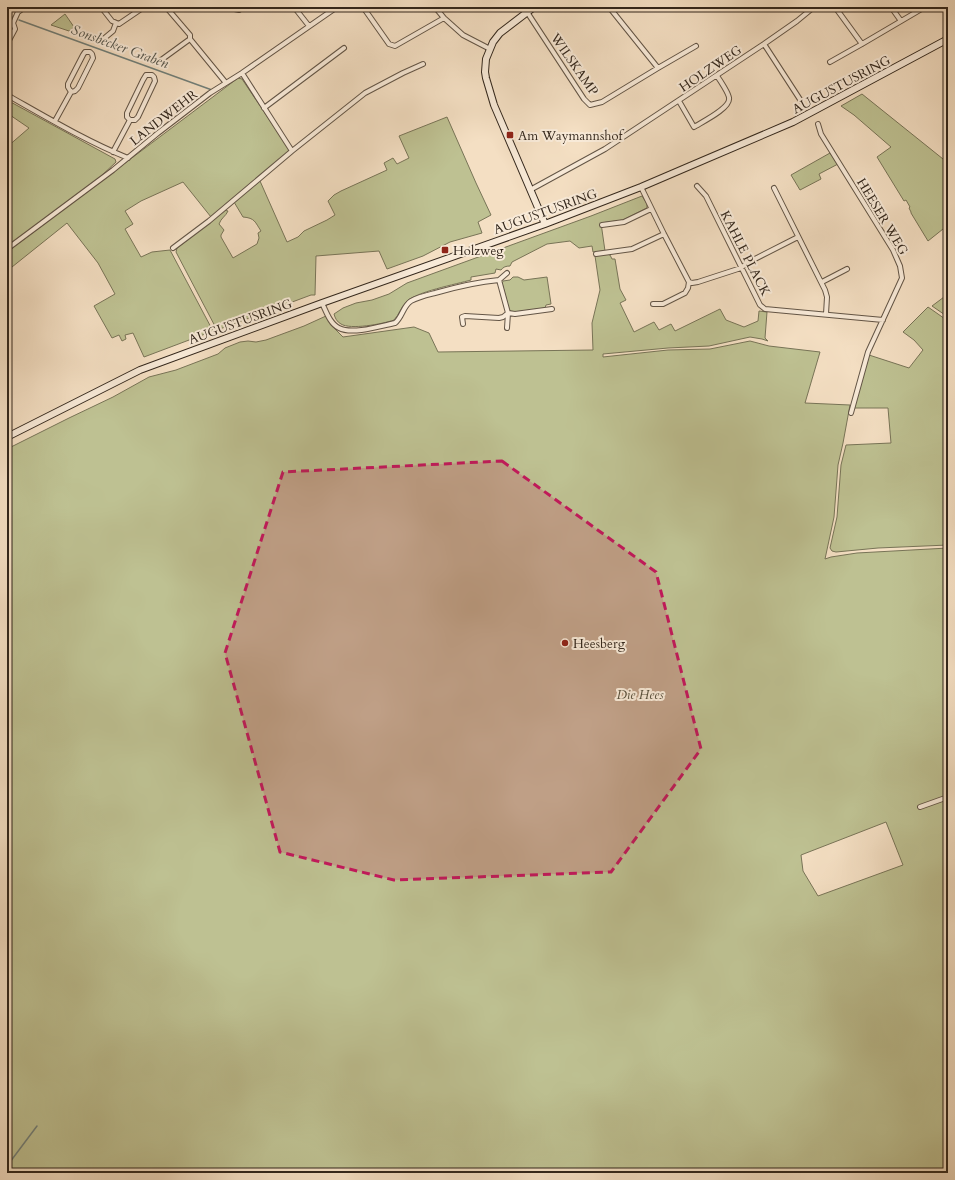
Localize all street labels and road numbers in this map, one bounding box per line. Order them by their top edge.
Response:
street label: WILSKAMP [546,29,602,99]
street label: HOLZWEG [676,41,745,96]
street label: AUGUSTUSRING [789,51,894,118]
street label: LANDWEHR [126,86,201,150]
street label: HEESER WEG [852,175,912,258]
street label: AUGUSTUSRING [491,185,600,239]
street label: KAHLE PLACK [716,208,775,300]
street label: AUGUSTUSRING [186,295,295,349]

